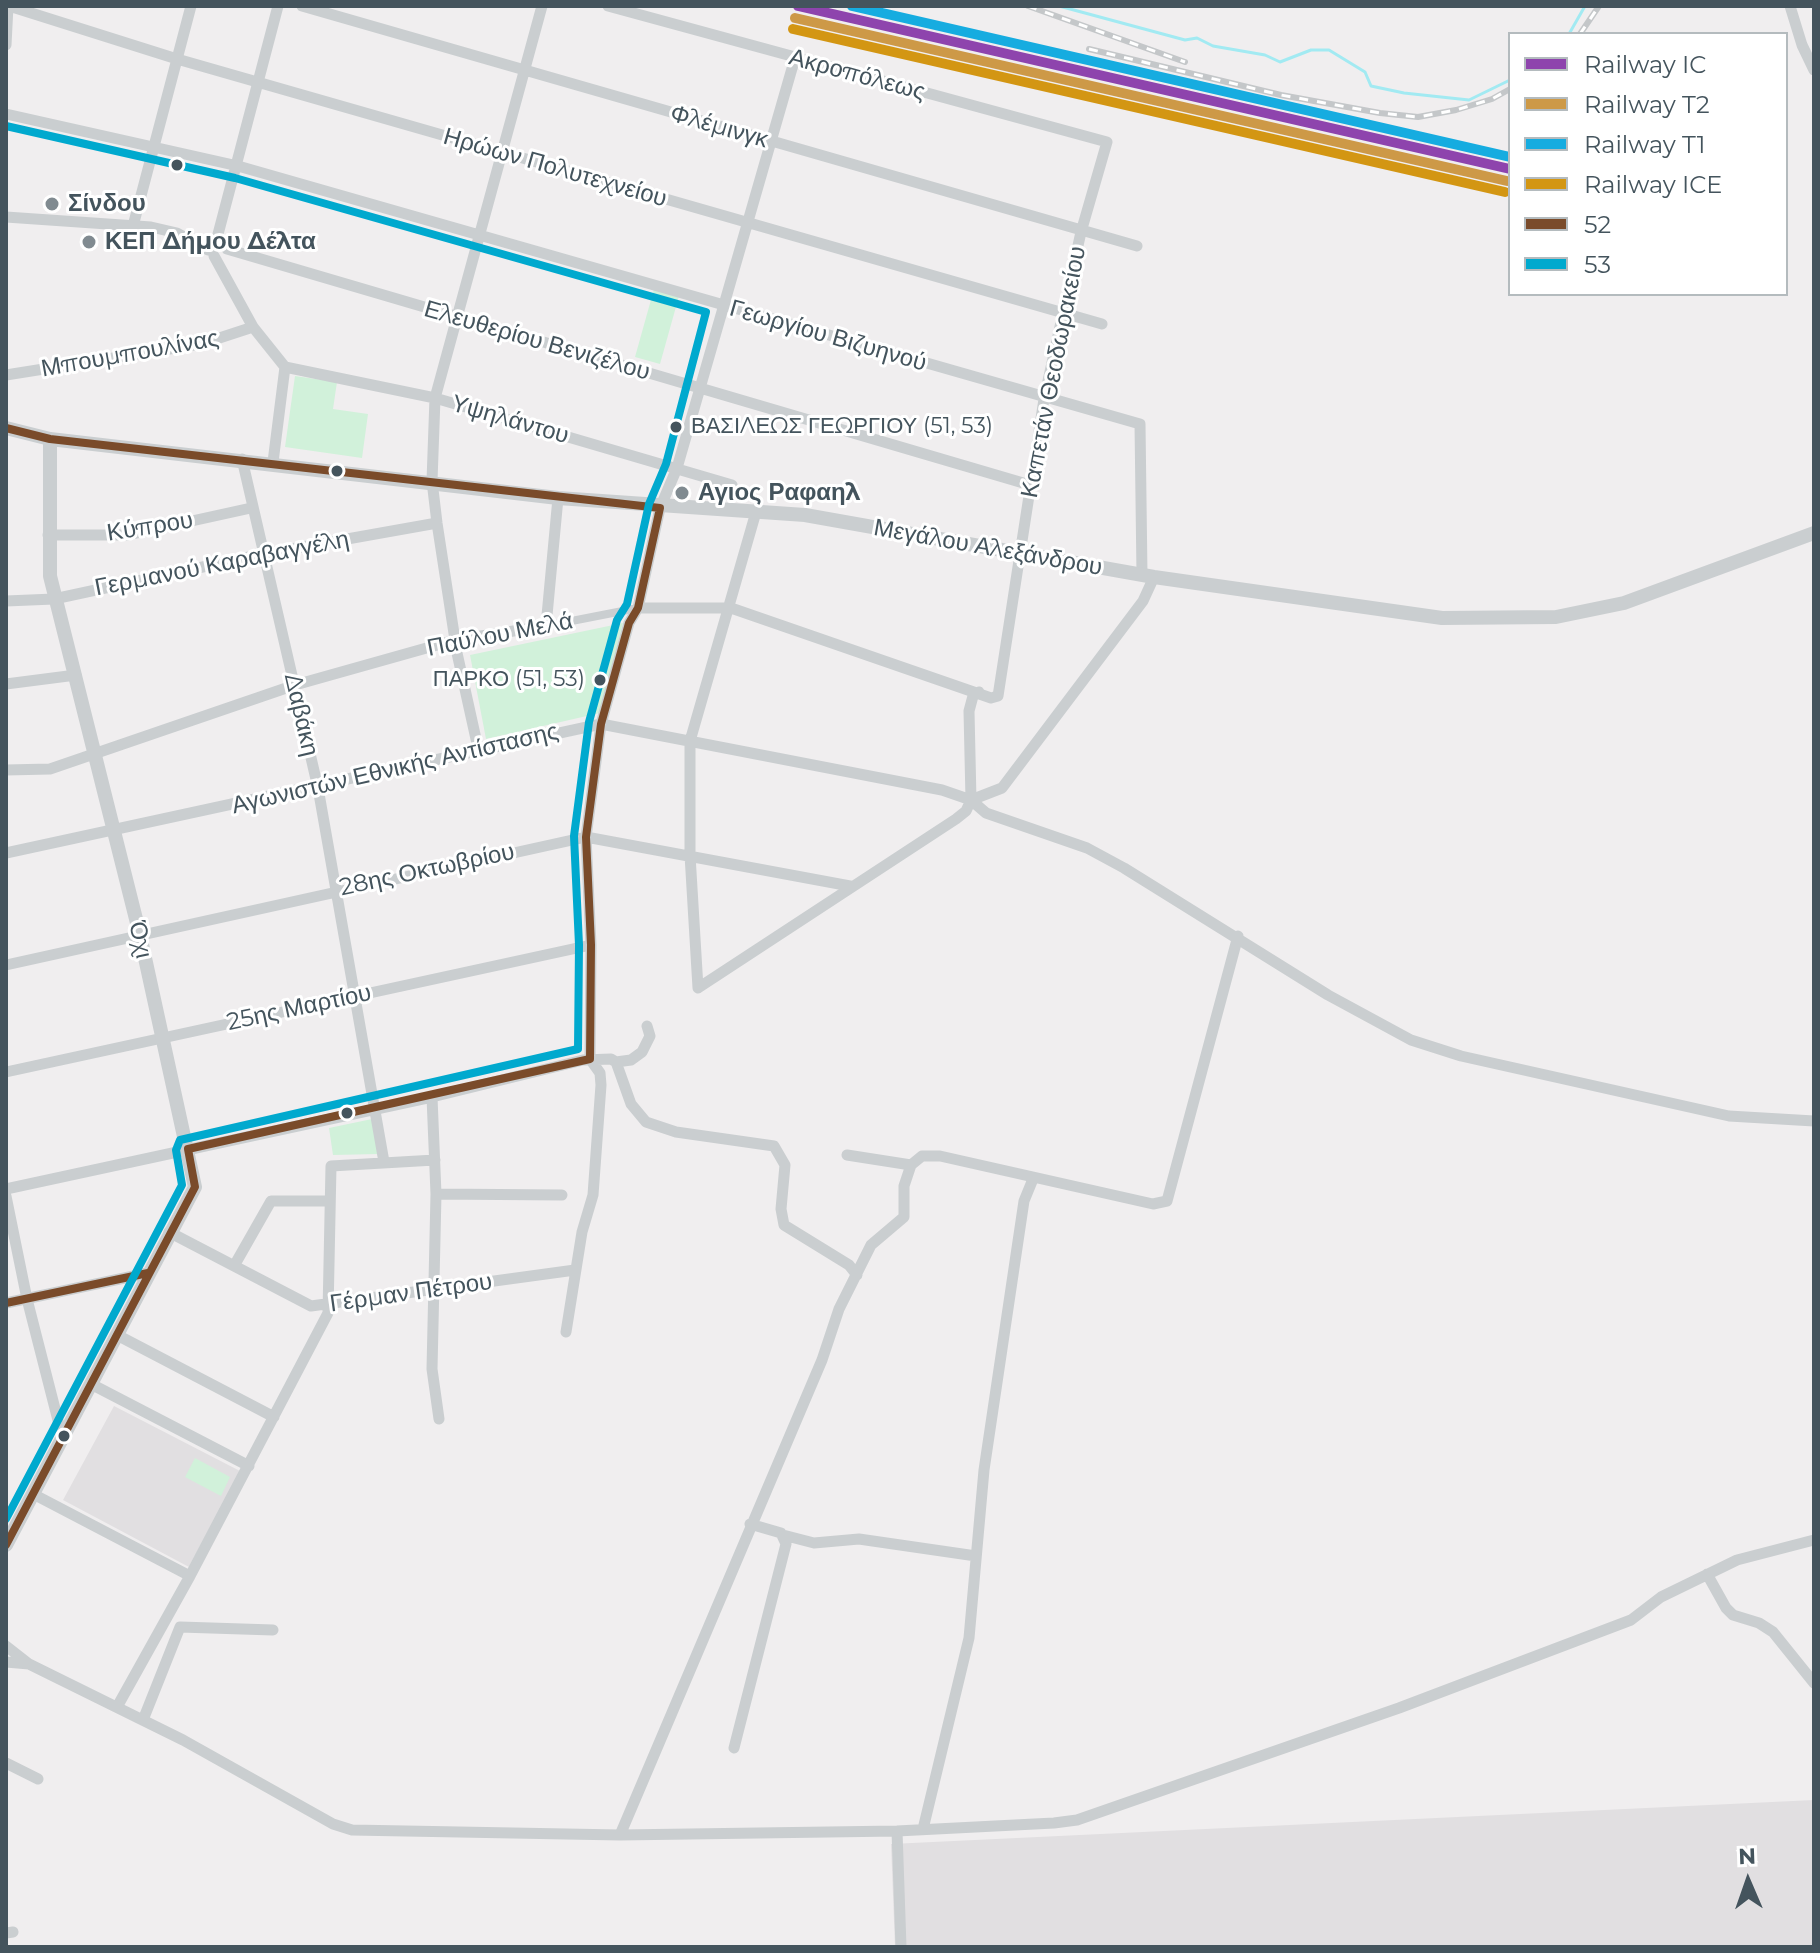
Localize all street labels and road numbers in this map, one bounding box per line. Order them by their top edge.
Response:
street label: Ακροπόλεως [786,43,928,107]
street label: Φλέμινγκ [667,99,771,155]
street label: Ηρώων Πολυτεχνείου [440,122,670,214]
street label: Καπετάν Θεοδωρακείου [1015,244,1093,500]
street label: Γεωργίου Βιζυηνού [726,294,930,378]
street label: Ελευθερίου Βενιζέλου [421,295,653,387]
street label: Μπουμπουλίνας [39,324,221,384]
street label: Υψηλάντου [448,389,572,451]
street label: Κύπρου [105,506,195,548]
street label: Μεγάλου Αλεξάνδρου [872,514,1104,582]
street label: Γερμανού Καραβαγγέλη [92,525,352,603]
street label: Παύλου Μελά [425,607,575,663]
street label: Δαβάκη [278,671,324,759]
street label: Αγωνιστών Εθνικής Αντίστασης [229,717,561,821]
street label: 28ης Οκτωβρίου [337,837,517,903]
street label: Όχι [122,919,158,961]
street label: 25ης Μαρτίου [224,979,374,1037]
street label: Γέρμαν Πέτρου [328,1267,494,1319]

